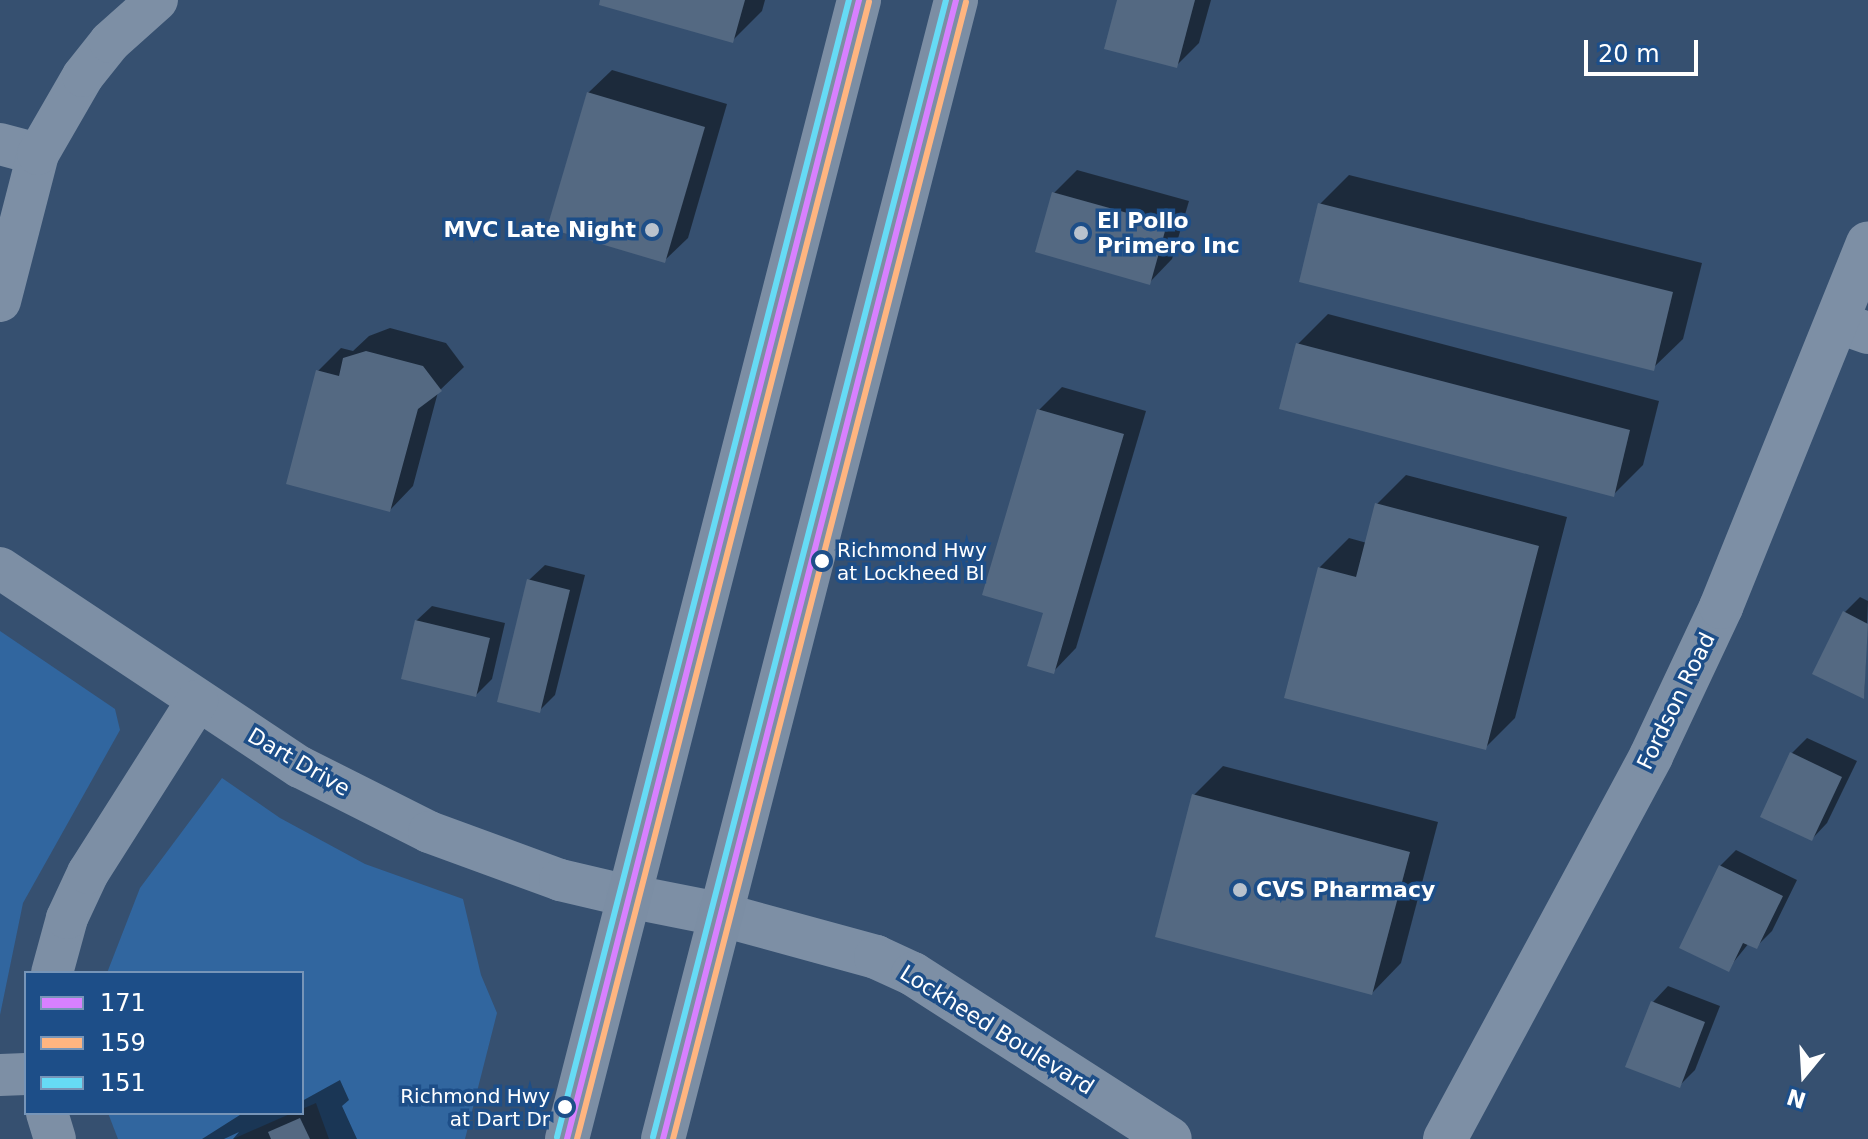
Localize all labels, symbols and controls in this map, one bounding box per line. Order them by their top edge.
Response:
scale bar [1588,24,1702,74]
text: 20 m [1598,40,1660,68]
place label: El Pollo Primero Inc [1097,207,1240,258]
place label: MVC Late Night [443,217,636,243]
marker: MVC Late Night [643,221,661,239]
marker: El Pollo Primero Inc [1072,224,1090,242]
place label: Richmond Hwy at Lockheed Bl [837,538,987,585]
marker: Richmond Hwy at Lockheed Bl [814,553,830,569]
street label: Fordson Road [1631,628,1721,774]
street label: Dart Drive [243,722,355,802]
place label: CVS Pharmacy [1256,877,1435,903]
marker: CVS Pharmacy [1231,881,1249,899]
street label: Lockheed Boulevard [895,960,1099,1100]
legend [24,971,304,1115]
text: 171 [100,989,146,1017]
text: 159 [100,1029,146,1057]
north arrow [1764,1035,1844,1115]
text: 151 [100,1069,146,1097]
place label: Richmond Hwy at Dart Dr [400,1084,550,1131]
text: N [1784,1084,1809,1113]
marker: Richmond Hwy at Dart Dr [557,1099,573,1115]

